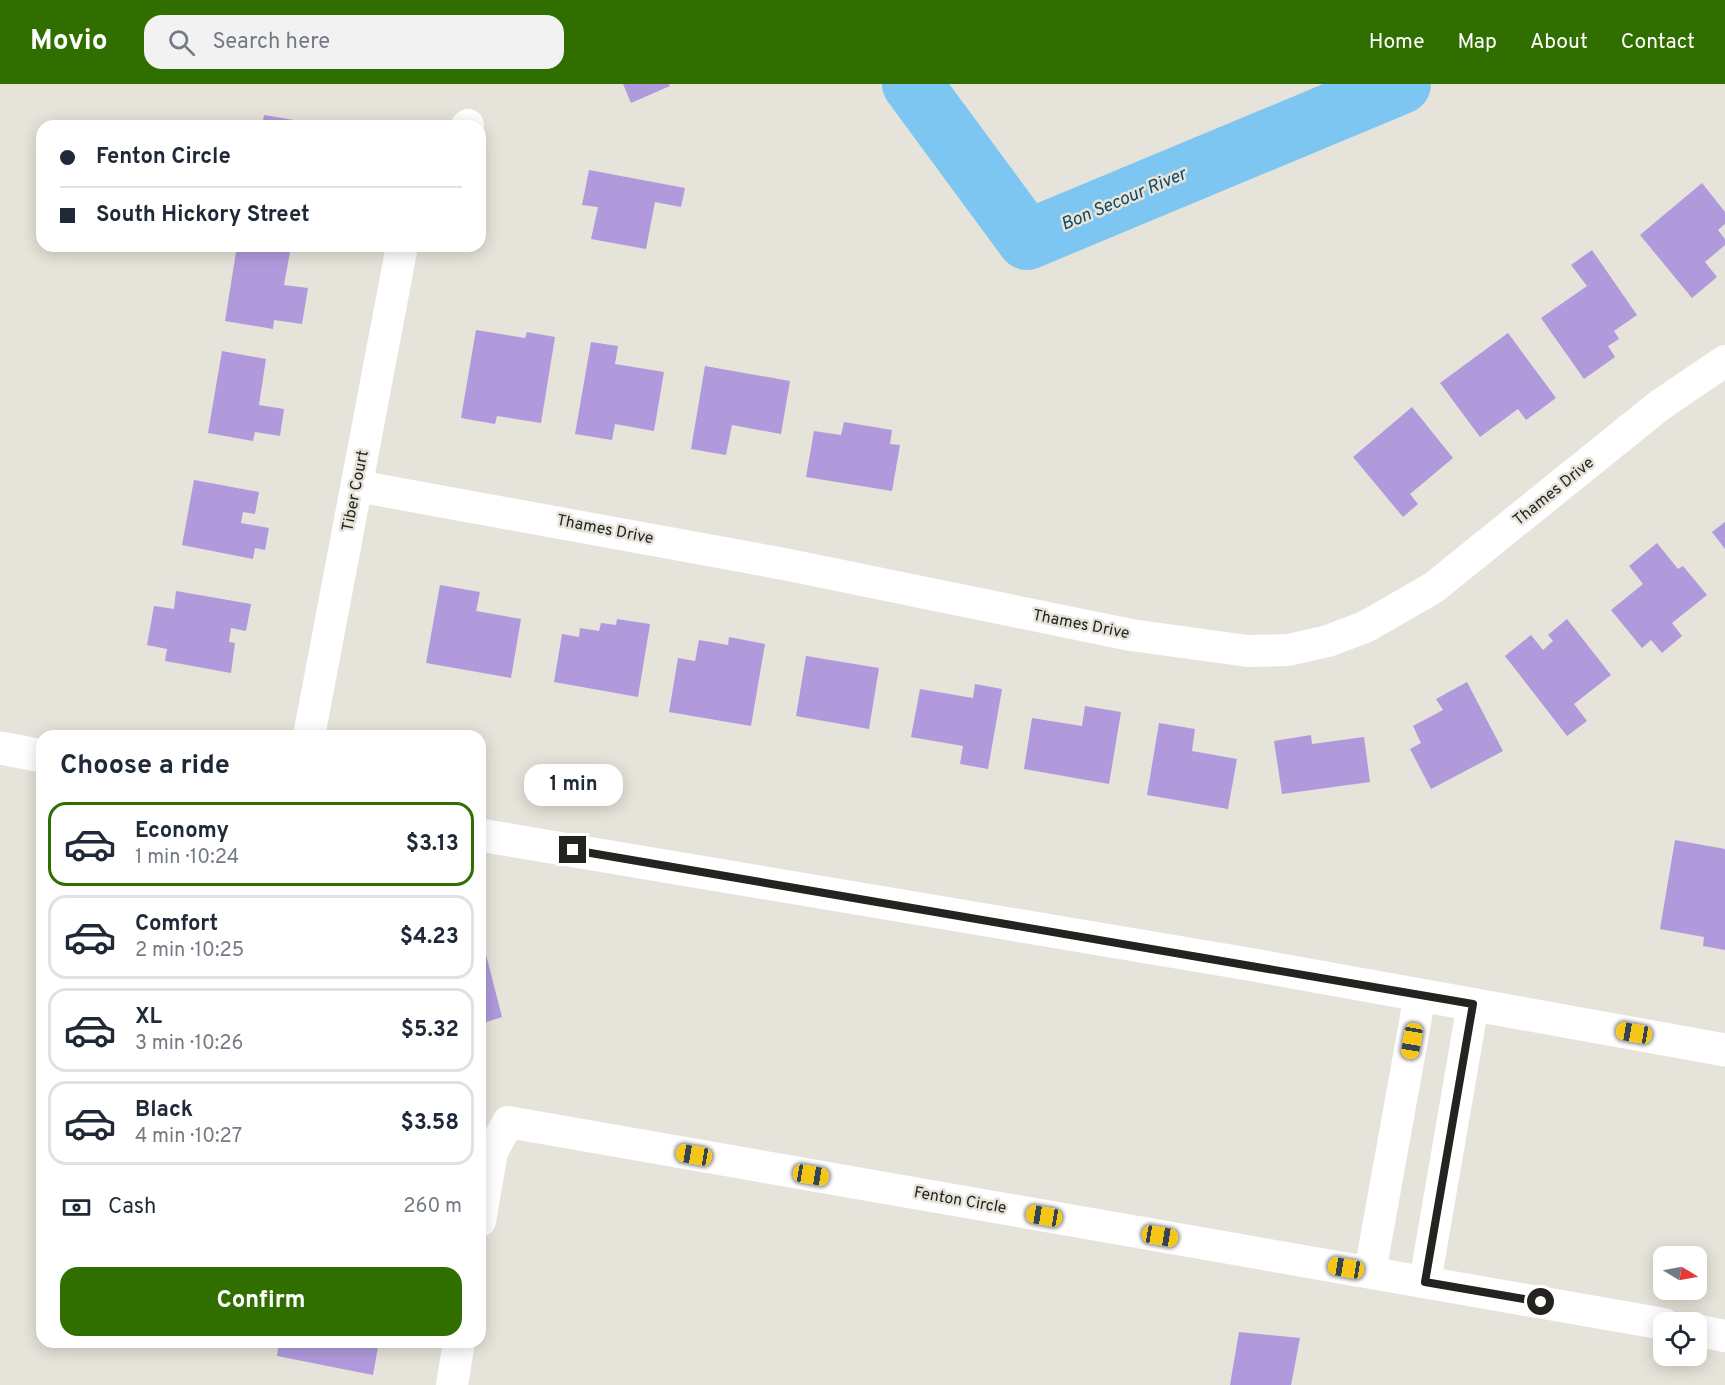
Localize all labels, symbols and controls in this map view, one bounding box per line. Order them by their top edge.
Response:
search box [144,15,564,69]
text: Movio [30,24,108,60]
icon: search [165,26,198,59]
text: Search here [213,29,330,56]
text: Home [1369,29,1425,56]
text: Map [1458,29,1497,56]
text: About [1530,29,1588,56]
text: Contact [1621,29,1695,56]
text: Fenton Circle [96,144,231,171]
water label: Bon Secour River [1058,162,1192,237]
text: South Hickory Street [96,202,310,229]
street label: Tiber Court [338,449,374,533]
street label: Thames Drive [1509,453,1599,531]
street label: Thames Drive [555,511,655,549]
street label: Thames Drive [1031,606,1131,644]
text: Choose a ride [60,749,230,783]
callout: 1 min [524,763,622,805]
text: 1 min [549,772,598,798]
icon: car [63,817,117,871]
text: Economy [135,818,229,845]
text: $3.13 [406,831,459,858]
route end [559,836,586,863]
text: 1 min · 10:24 [135,845,239,871]
icon: car [63,910,117,964]
text: Comfort [135,911,218,938]
text: $4.23 [400,924,459,951]
text: 2 min · 10:25 [135,938,244,964]
icon: car [63,1003,117,1057]
text: XL [135,1004,162,1031]
text: $5.32 [401,1017,459,1044]
car [1615,1021,1653,1045]
car [1400,1022,1424,1060]
text: 3 min · 10:26 [135,1031,243,1057]
icon: car [63,1096,117,1150]
text: Black [135,1097,193,1124]
text: $3.58 [400,1110,459,1137]
text: 4 min · 10:27 [135,1124,242,1150]
car [675,1143,713,1167]
car [792,1163,830,1187]
street label: Fenton Circle [912,1183,1008,1219]
icon: cash [60,1191,93,1224]
text: Cash [108,1194,157,1221]
text: 260 m [403,1194,462,1220]
car [1025,1204,1063,1228]
car [1141,1224,1179,1248]
north arrow [1653,1246,1707,1300]
map controls [1653,1246,1707,1366]
car [1327,1256,1365,1280]
button: Confirm [60,1267,462,1336]
route start [1527,1288,1554,1315]
button: locate [1653,1312,1707,1366]

